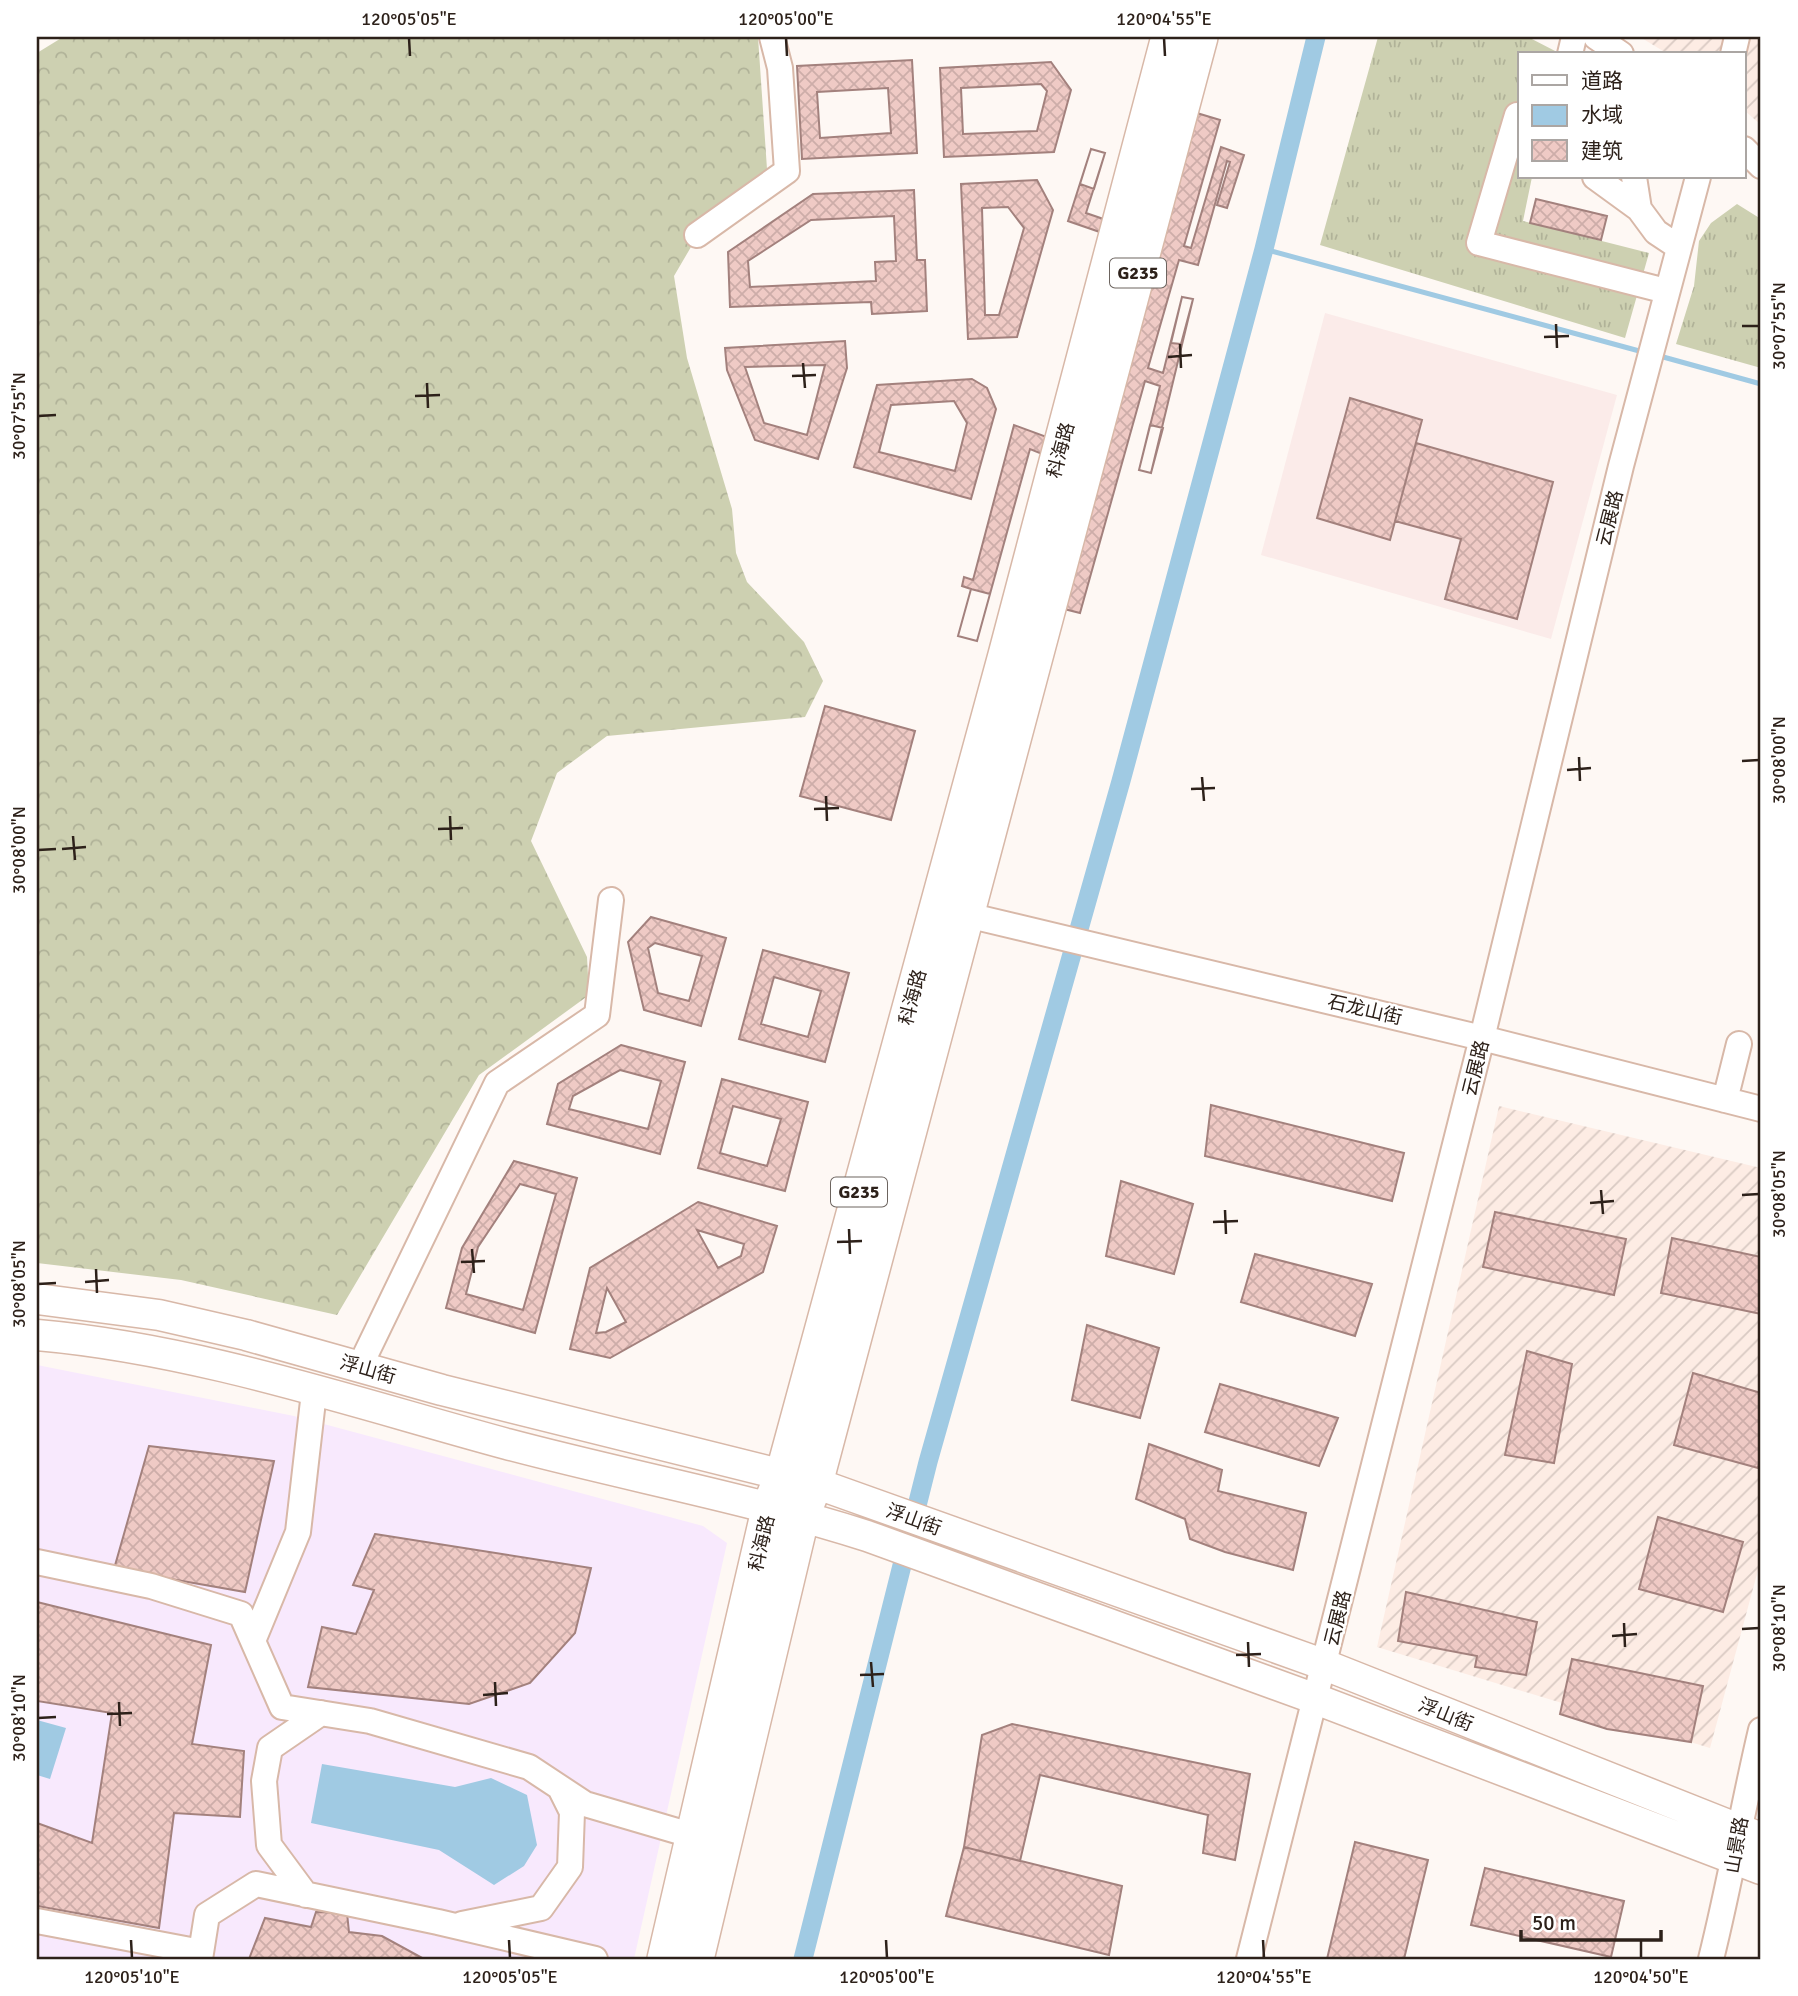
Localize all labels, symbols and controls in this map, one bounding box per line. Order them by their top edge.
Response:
text: 120°05'05"E [361,8,457,30]
text: 120°05'00"E [738,8,834,30]
text: 120°04'55"E [1116,8,1212,30]
legend [1518,52,1745,178]
text: 道路 [1581,68,1623,94]
text: 水域 [1581,102,1623,128]
text: 建筑 [1581,138,1623,164]
road number: G235 [1110,258,1166,288]
text: 30°07'55"N [1768,282,1790,370]
text: 30°07'55"N [8,372,30,460]
street label: 科海路 [1042,420,1080,481]
street label: 云展路 [1591,488,1629,549]
text: 30°08'00"N [1768,716,1790,804]
text: 30°08'00"N [8,806,30,894]
street label: 科海路 [894,967,932,1028]
street label: 石龙山街 [1325,990,1405,1030]
street label: 云展路 [1457,1038,1495,1099]
text: 30°08'05"N [1768,1150,1790,1238]
road number: G235 [831,1177,887,1206]
text: 30°08'05"N [8,1240,30,1328]
street label: 浮山街 [337,1351,398,1389]
street label: 浮山街 [883,1499,945,1541]
street label: 科海路 [744,1513,780,1574]
text: 30°08'10"N [1768,1584,1790,1672]
street label: 云展路 [1319,1588,1357,1649]
text: 30°08'10"N [8,1674,30,1762]
street label: 浮山街 [1415,1693,1477,1737]
street label: 山景路 [1720,1815,1754,1875]
scale bar [1521,1898,1661,1942]
text: 50 m [1532,1910,1576,1936]
text: 120°05'10"E [84,1966,180,1988]
text: 120°05'05"E [462,1966,558,1988]
text: 120°05'00"E [839,1966,935,1988]
text: 120°04'55"E [1216,1966,1312,1988]
text: 120°04'50"E [1593,1966,1689,1988]

